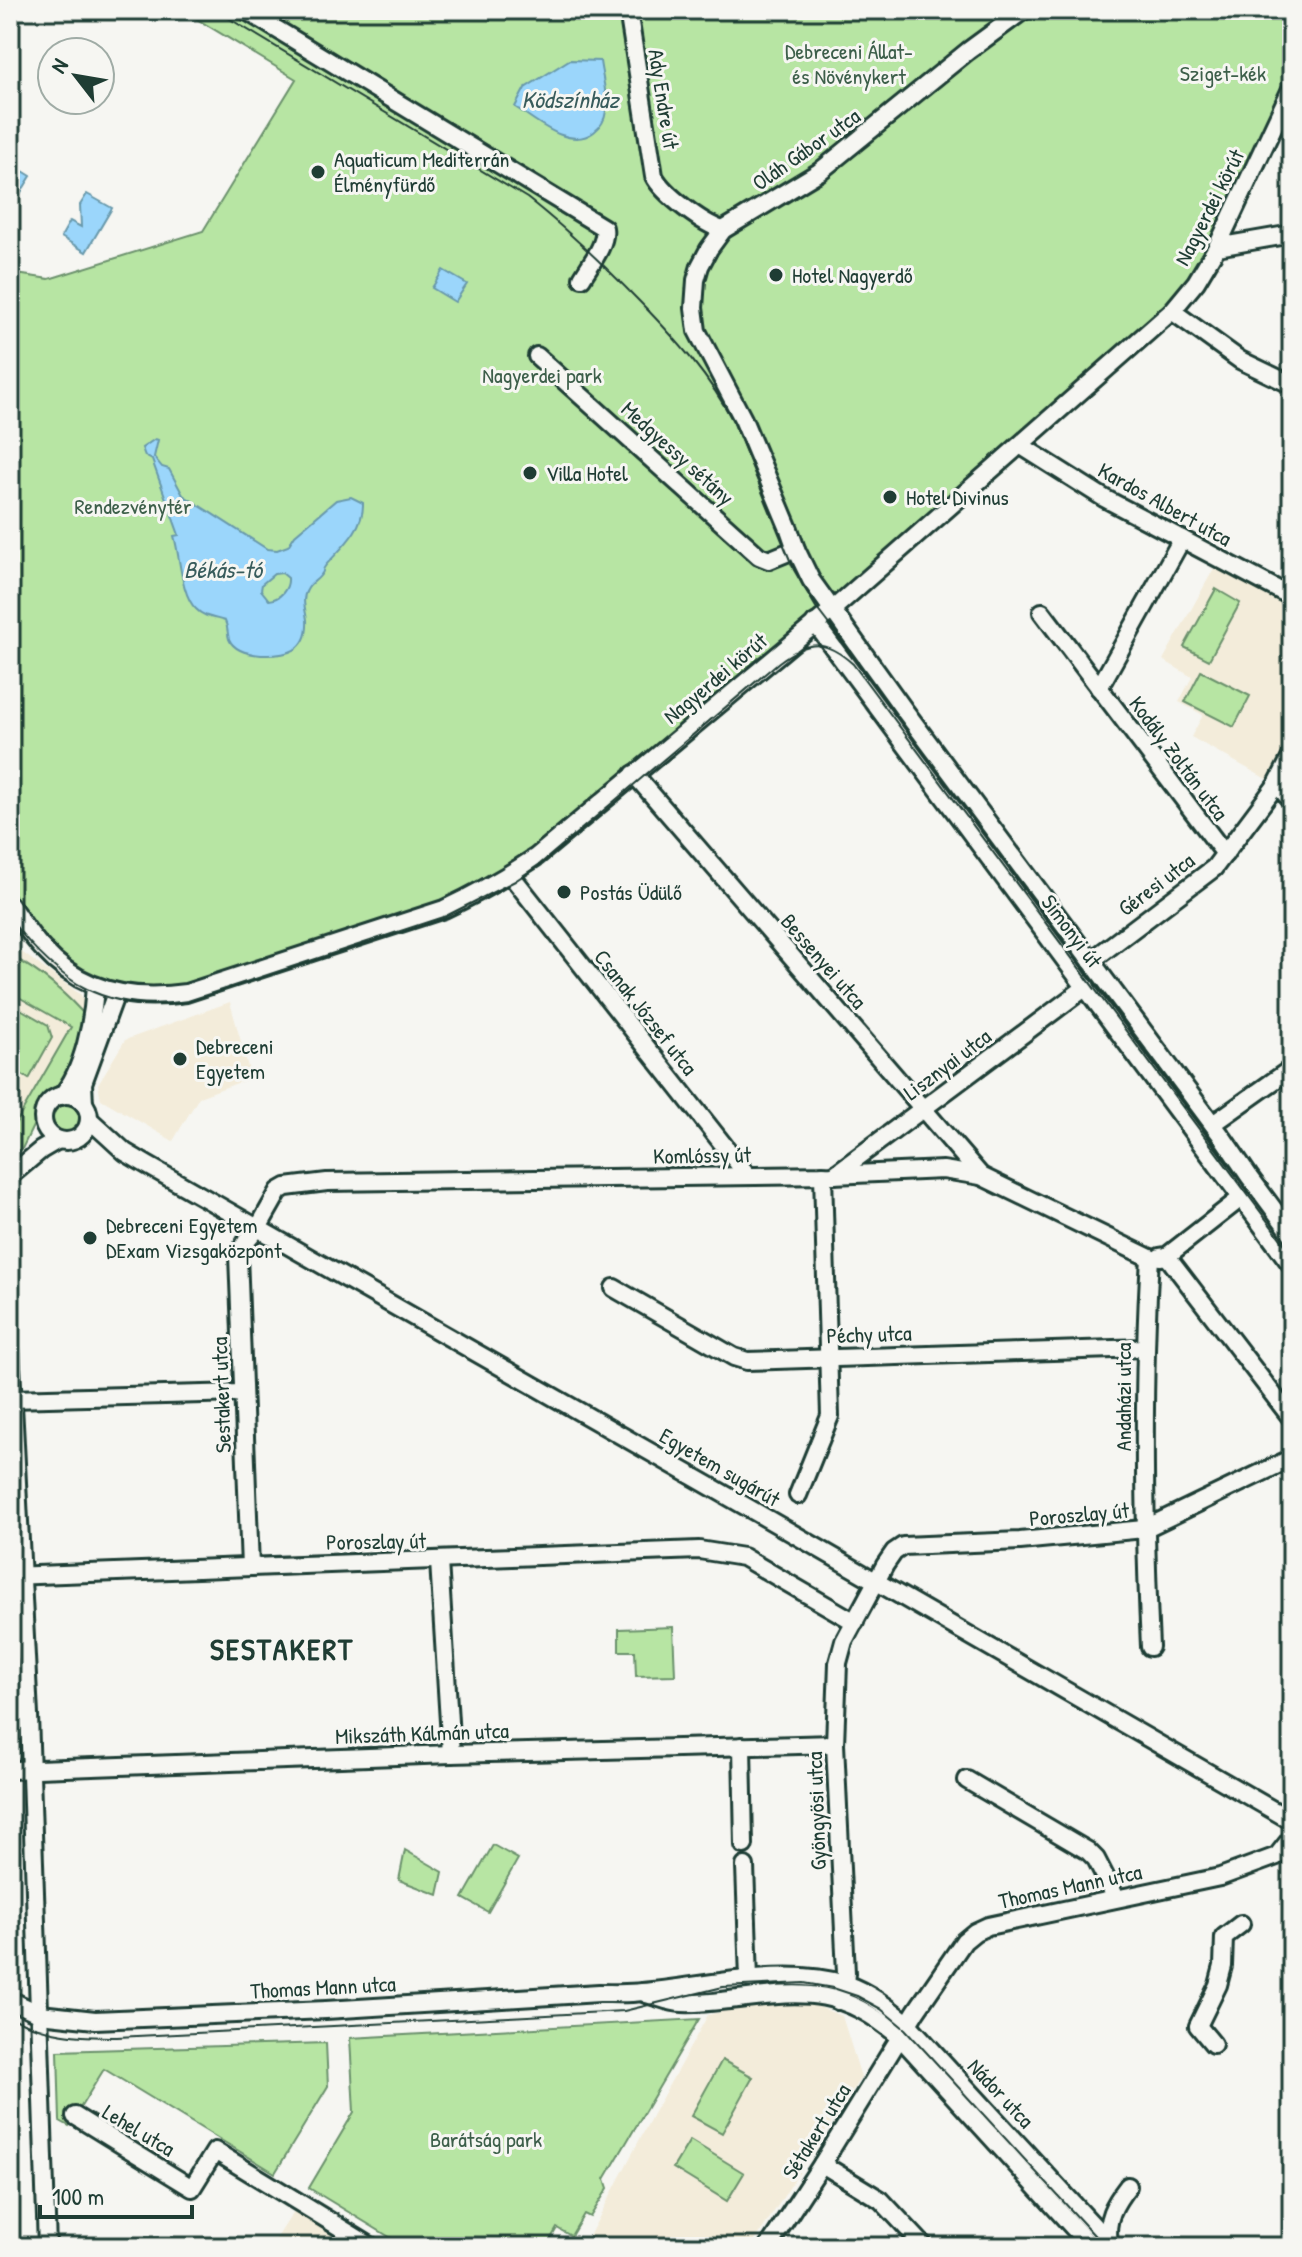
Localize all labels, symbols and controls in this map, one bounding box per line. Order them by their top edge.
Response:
north arrow [36,36,116,116]
park label: Debreceni Állat- és Növénykert [785,36,913,91]
street label: Ady Endre út [641,47,687,151]
text: N [43,53,75,78]
park label: Sziget-kék [1180,58,1266,88]
water label: Ködszínház [521,83,620,115]
street label: Oláh Gábor utca [746,101,866,197]
street label: Nagyerdei körút [1167,143,1251,270]
place label: Aquaticum Mediterrán Élményfürdő [334,144,509,199]
marker: Aquaticum Mediterrán Élményfürdő [309,163,327,181]
place label: Hotel Nagyerdő [792,260,913,290]
marker: Hotel Nagyerdő [767,266,785,284]
park label: Nagyerdei park [482,360,602,390]
street label: Medgyessy sétány [615,394,741,512]
street label: Kardos Albert utca [1093,455,1238,553]
place label: Villa Hotel [546,458,628,488]
marker: Villa Hotel [521,464,539,482]
place label: Hotel Divinus [906,482,1009,512]
marker: Hotel Divinus [881,488,899,506]
park label: Rendezvénytér [74,491,192,521]
water label: Békás-tó [184,553,264,585]
street label: Nagyerdei körút [657,625,774,730]
street label: Kodály Zoltán utca [1122,690,1236,827]
street label: Géresi utca [1112,845,1201,923]
place label: Postás Üdülő [580,877,682,907]
marker: Postás Üdülő [555,883,573,901]
street label: Simonyi út [1035,888,1110,974]
street label: Bessenyei utca [774,907,874,1015]
street label: Csanak József utca [587,943,705,1081]
street label: Lisznyai utca [897,1021,997,1107]
place label: Debreceni Egyetem [196,1031,274,1086]
marker: Debreceni Egyetem [171,1050,189,1068]
street label: Komlóssy út [653,1139,752,1171]
place label: Debreceni Egyetem DExam Vizsgaközpont [106,1210,282,1265]
marker: Debreceni Egyetem DExam Vizsgaközpont [81,1229,99,1247]
street label: Péchy utca [826,1318,912,1350]
street label: Sestakert utca [204,1336,238,1454]
street label: Andaházi utca [1108,1342,1138,1451]
street label: Egyetem sugárút [654,1420,786,1514]
street label: Poroszlay út [1028,1495,1130,1533]
street label: Poroszlay út [326,1525,427,1557]
district label: SESTAKERT [210,1629,354,1669]
street label: Mikszáth Kálmán utca [335,1715,510,1751]
street label: Gyöngyösi utca [799,1751,833,1871]
street label: Thomas Mann utca [996,1856,1145,1916]
street label: Thomas Mann utca [249,1968,397,2006]
street label: Nádor utca [961,2052,1041,2135]
street label: Sétakert utca [775,2077,857,2185]
street label: Lehel utca [97,2097,181,2163]
park label: Barátság park [430,2124,542,2154]
scale bar [40,2169,192,2219]
text: 100 m [52,2180,104,2212]

